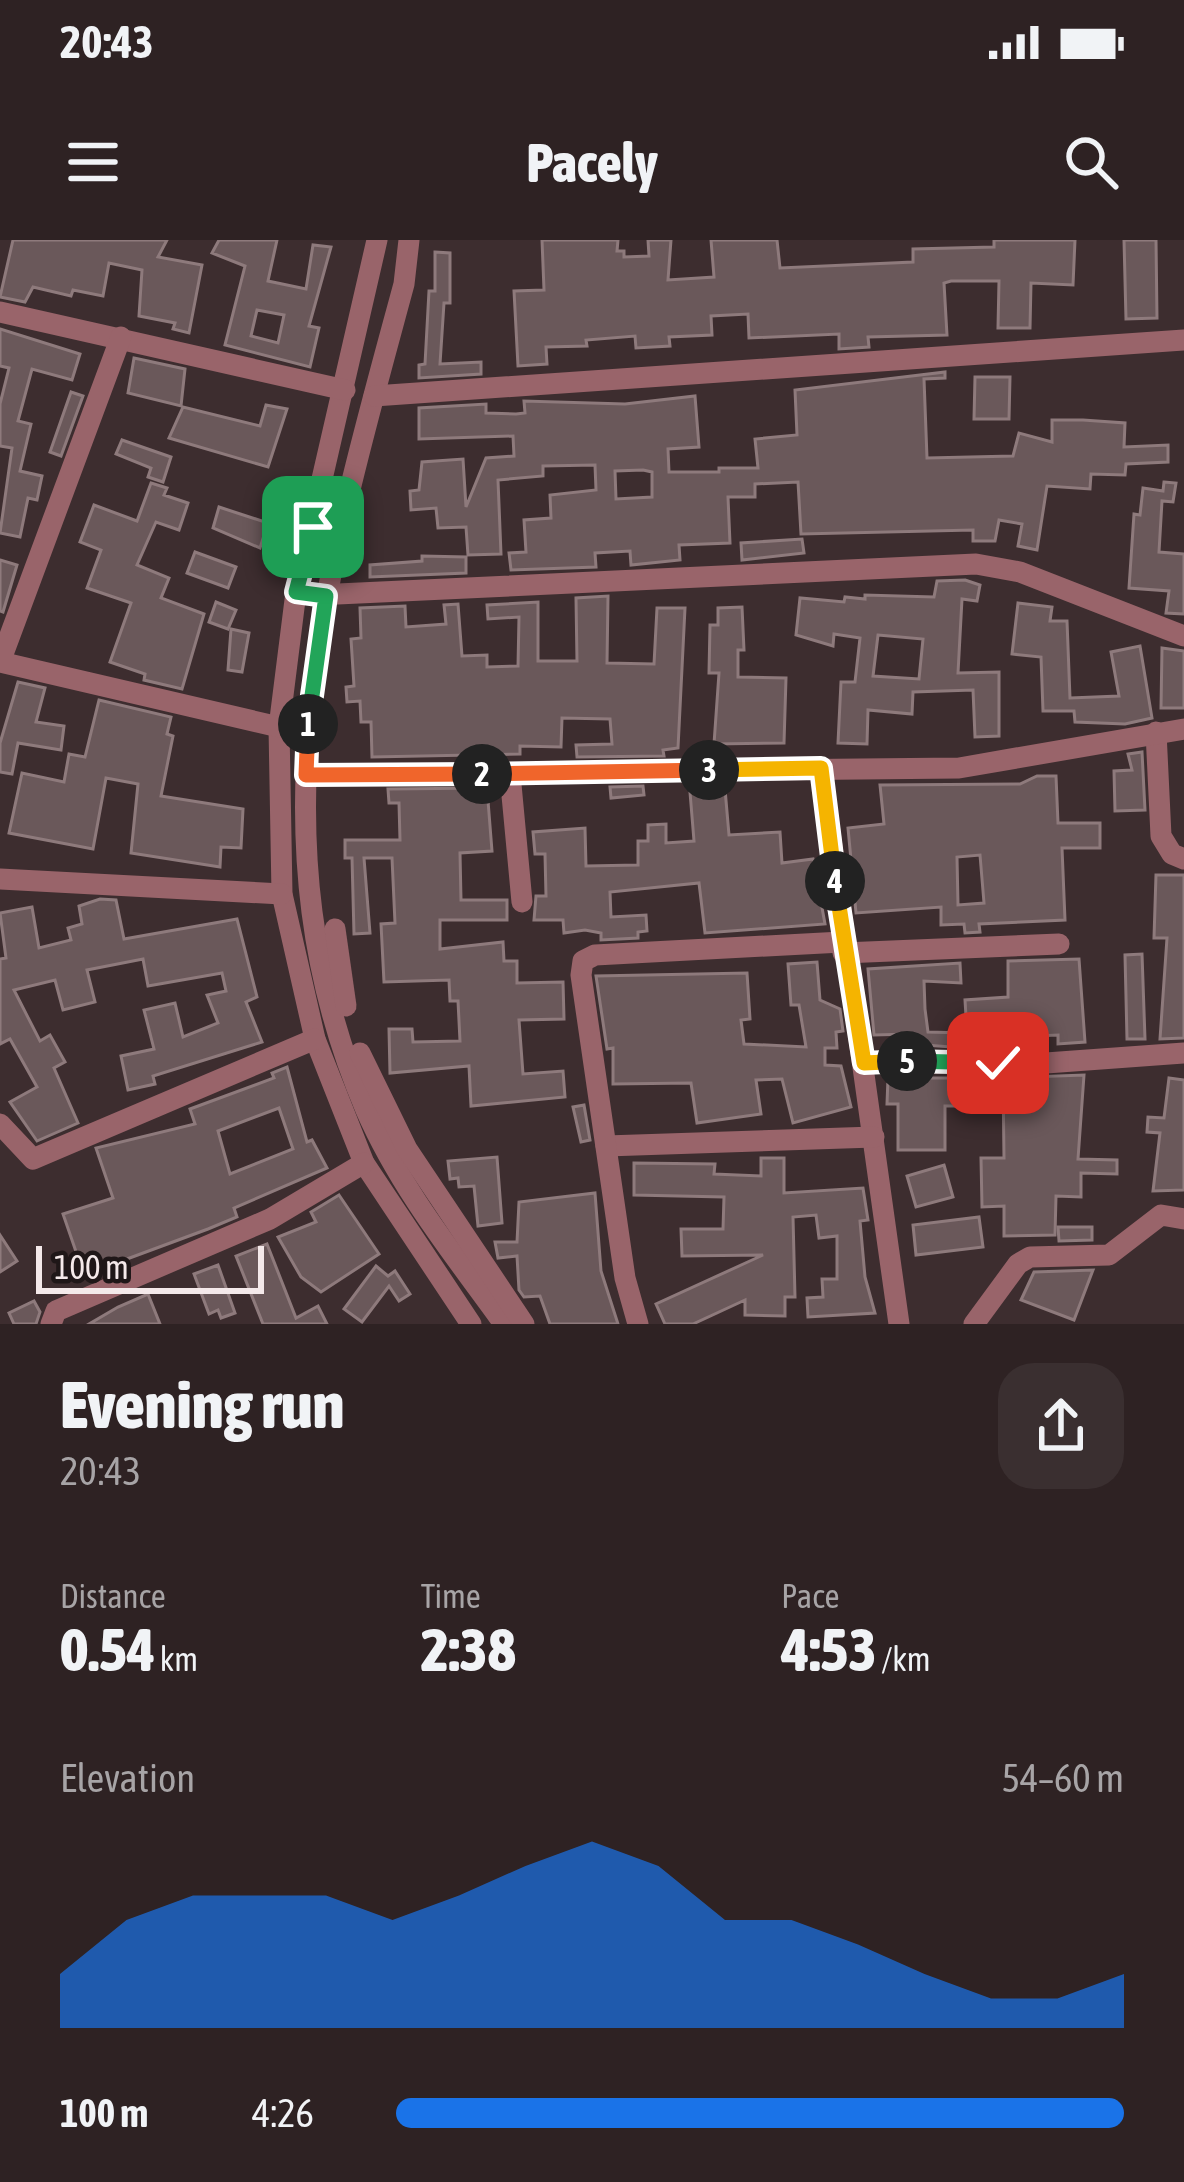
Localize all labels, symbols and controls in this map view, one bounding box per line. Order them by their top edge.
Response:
text: 20:43 [60,16,154,68]
icon: menu [60,129,126,195]
icon: search [1058,129,1124,195]
text: Pacely [526,132,658,193]
pin [262,476,364,578]
icon: arrive [280,494,346,560]
pin: 1 [278,694,338,754]
text: 1 [300,705,316,743]
pin: 3 [679,740,739,800]
pin: 2 [452,744,512,804]
text: 3 [701,751,717,789]
text: 2 [474,755,490,793]
pin: 4 [805,851,865,911]
text: 4 [827,862,843,900]
pin [947,1012,1049,1114]
icon: check [965,1030,1031,1096]
pin: 5 [877,1031,937,1091]
text: 5 [899,1042,915,1080]
scale bar [36,1240,264,1293]
text: 100 m [54,1248,129,1286]
button: share [998,1363,1124,1489]
text: Evening run [60,1366,345,1442]
text: 20:43 [60,1449,141,1493]
text: Distance [60,1577,166,1615]
text: Time [421,1577,481,1615]
text: Pace [781,1577,839,1615]
text: 0.54 [60,1615,155,1684]
text: 2:38 [421,1615,516,1684]
text: 4:53 [781,1615,877,1684]
text: km [155,1640,198,1678]
text: /km [877,1640,931,1678]
text: Elevation [60,1756,195,1800]
text: 54–60 m [1002,1756,1124,1800]
text: 100 m [60,2091,148,2135]
text: 4:26 [252,2091,314,2135]

